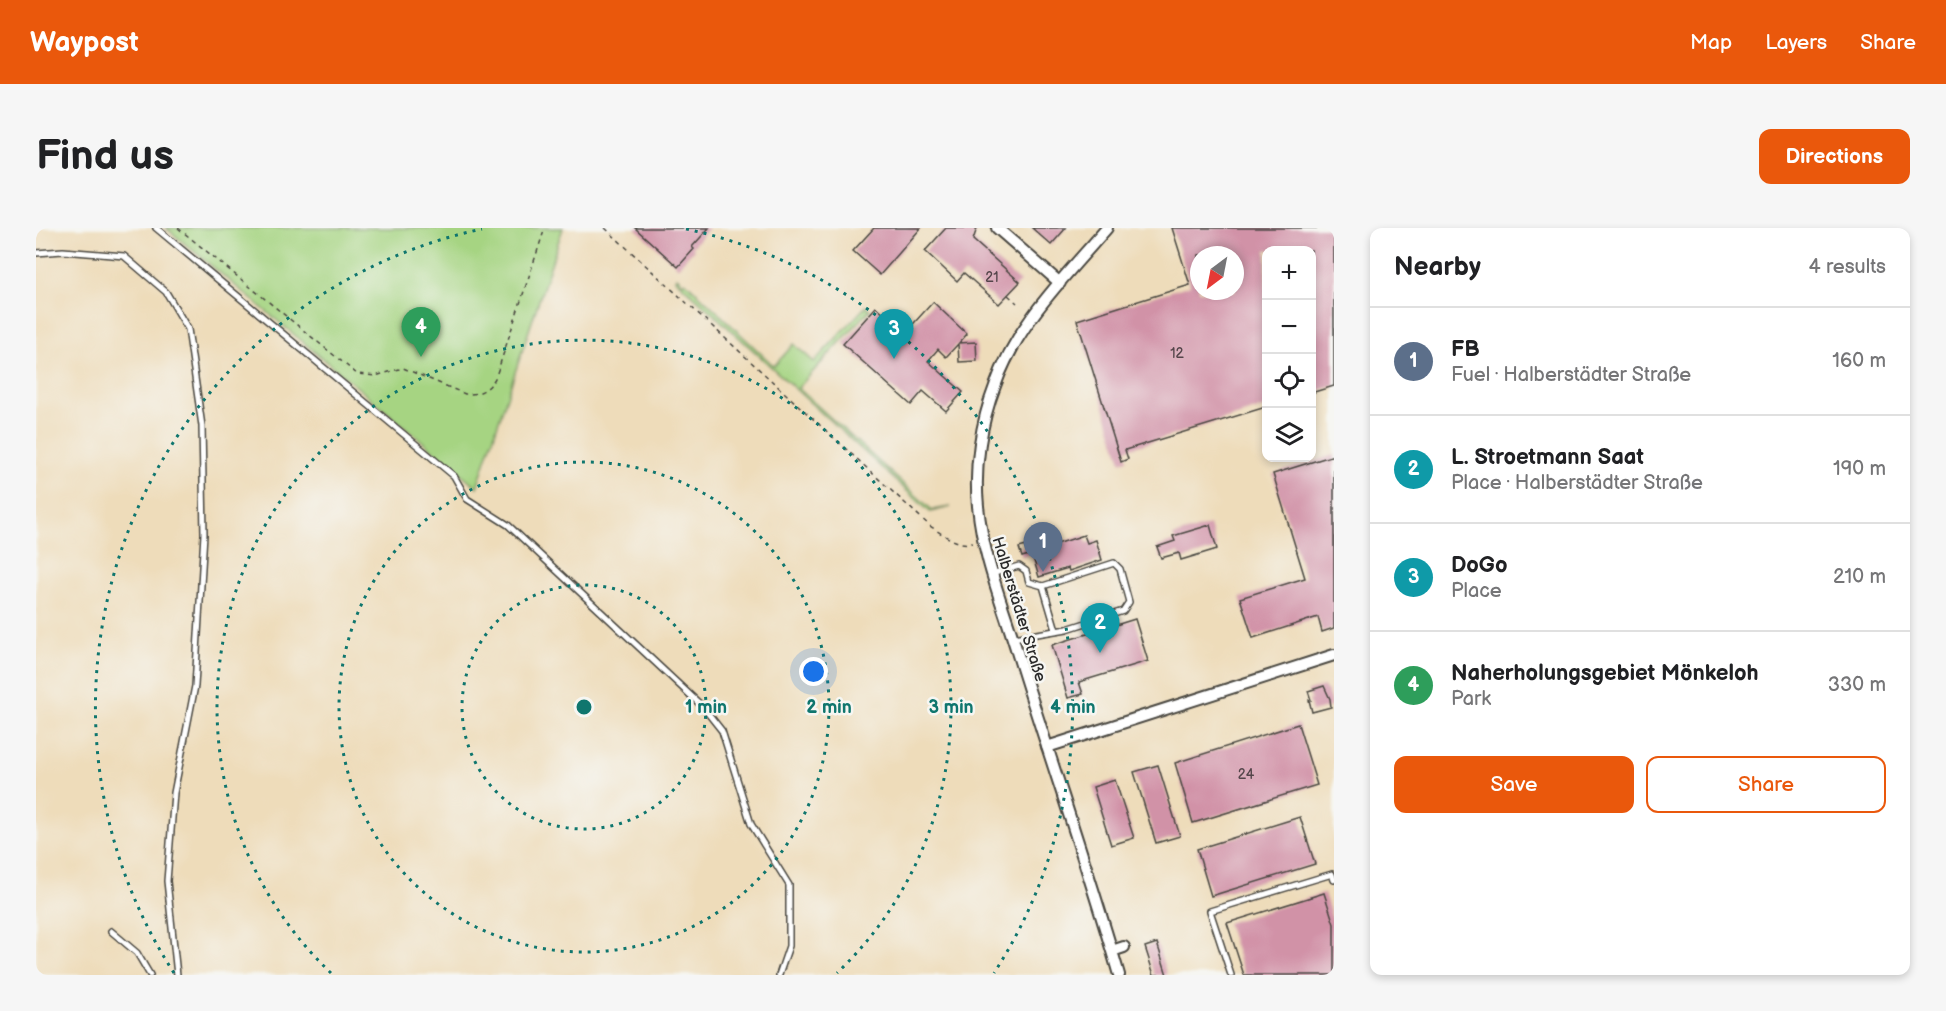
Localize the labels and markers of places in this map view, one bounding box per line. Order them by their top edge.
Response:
pin: 4 [402,308,440,357]
pin: 3 [874,310,914,359]
pin: 1 [1024,522,1062,572]
pin: 2 [1080,604,1120,653]
centre of rings [574,697,594,717]

